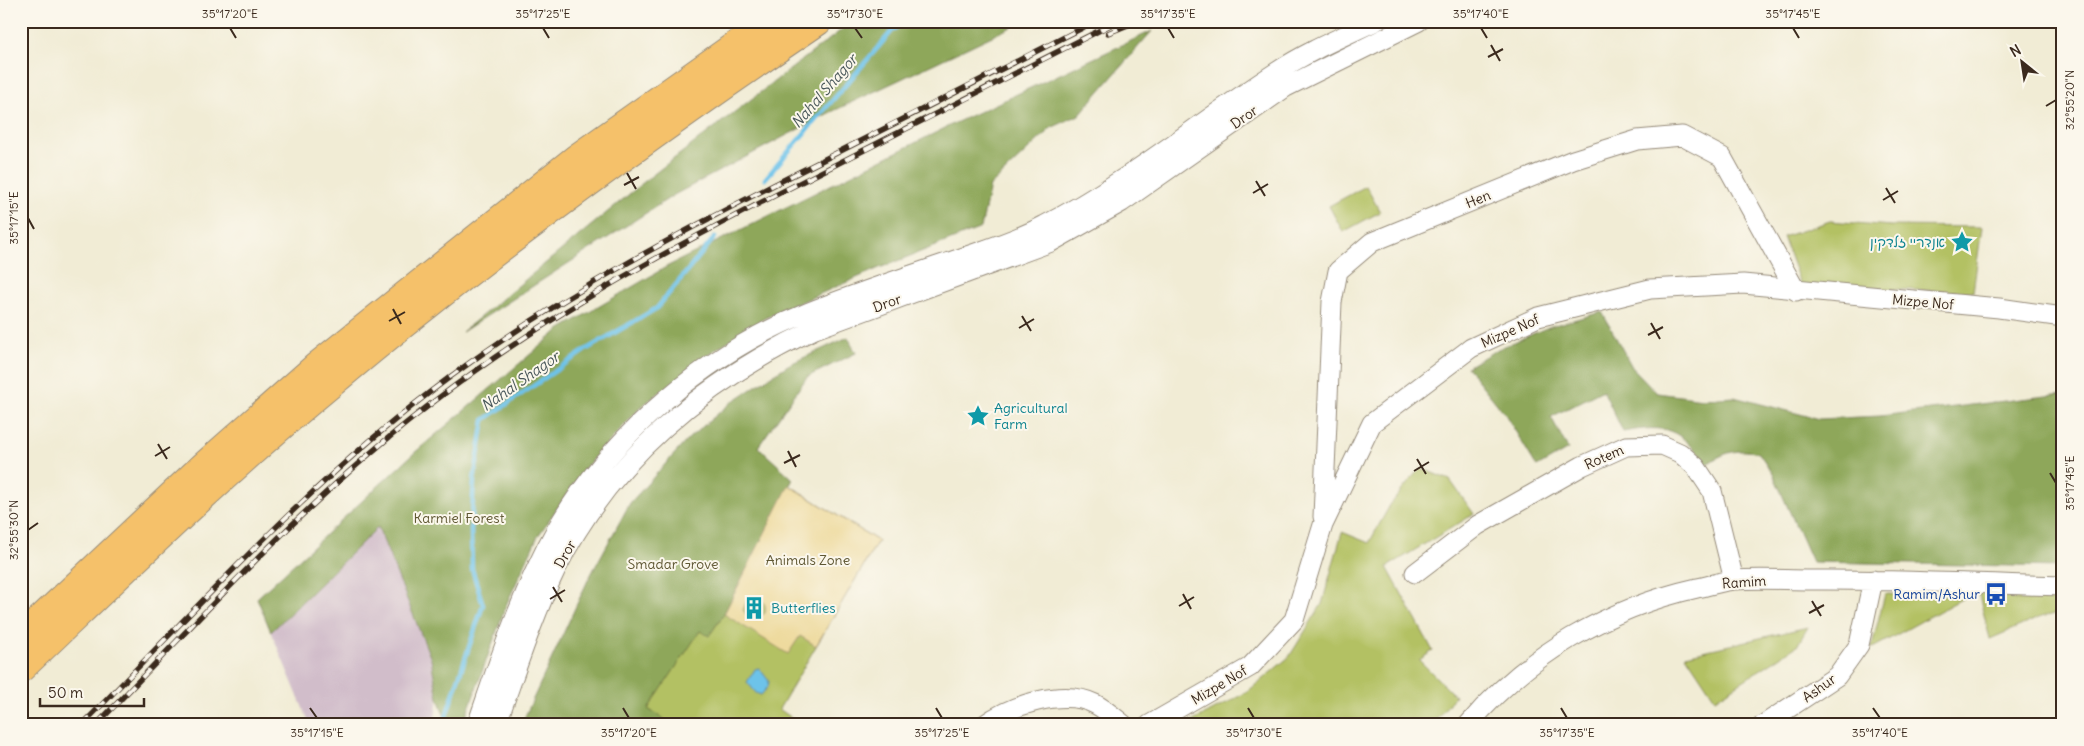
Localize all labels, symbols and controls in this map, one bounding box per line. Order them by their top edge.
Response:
text: 35°17'20"E [202,6,258,21]
text: 35°17'25"E [515,6,571,21]
text: 35°17'30"E [827,6,883,21]
text: 35°17'35"E [1140,6,1196,21]
text: 35°17'40"E [1453,6,1509,21]
text: 35°17'45"E [1765,6,1821,21]
north arrow [1996,38,2046,88]
text: N [2007,41,2024,61]
water label: Nahal Shagor [787,49,862,132]
text: 32°55'20"N [2062,70,2077,130]
street label: Dror [1227,101,1261,133]
street label: Hen [1463,186,1493,212]
text: 35°17'15"E [6,191,21,245]
place icon: אנדריי זלדקין [1949,229,1975,255]
place label: אנדריי זלדקין [1870,233,1945,251]
street label: Dror [870,289,904,316]
street label: Mizpe Nof [1891,290,1955,314]
street label: Mizpe Nof [1478,310,1542,352]
water label: Nahal Shagor [477,346,564,415]
place label: Agricultural Farm [994,399,1068,433]
place icon: Agricultural Farm [965,403,991,429]
street label: Rotem [1582,440,1626,474]
text: 35°17'45"E [2062,455,2077,511]
text: 32°55'30"N [6,500,21,560]
park label: Karmiel Forest [414,509,505,527]
street label: Dror [550,537,580,571]
park label: Animals Zone [766,551,850,569]
park label: Smadar Grove [627,555,719,573]
street label: Ramim [1721,571,1767,593]
bus stop icon: Ramim/Ashur [1983,581,2009,607]
place label: Ramim/Ashur [1893,585,1980,603]
building icon: Butterflies [741,595,767,621]
place label: Butterflies [771,599,836,617]
street label: Mizpe Nof [1188,661,1251,709]
street label: Ashur [1799,670,1840,706]
scale bar [40,676,144,708]
text: 50 m [48,683,83,702]
text: 35°17'15"E [290,725,344,740]
text: 35°17'20"E [601,725,657,740]
text: 35°17'25"E [914,725,970,740]
text: 35°17'30"E [1226,725,1282,740]
text: 35°17'35"E [1539,725,1595,740]
text: 35°17'40"E [1852,725,1908,740]

